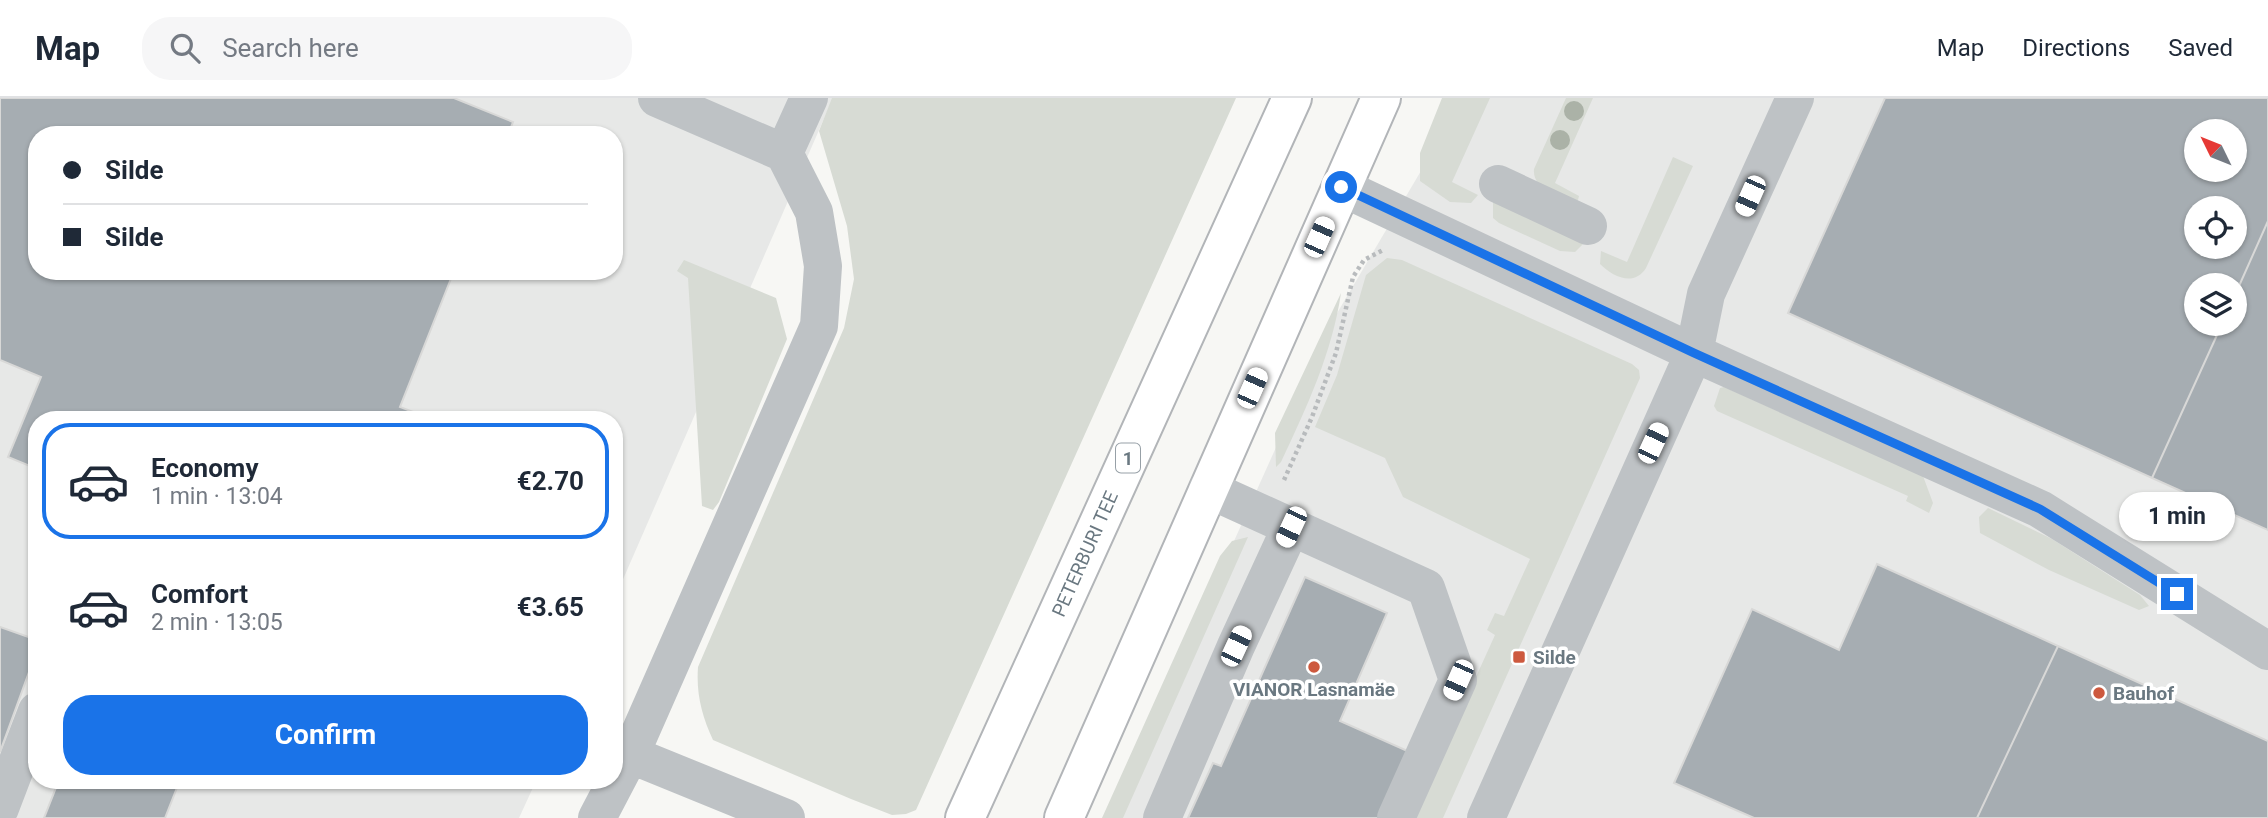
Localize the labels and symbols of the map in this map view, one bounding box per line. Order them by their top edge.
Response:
north arrow [2184,119,2247,182]
route start [1325,171,1357,203]
car [1732,173,1769,219]
car [1301,214,1338,260]
car [1234,365,1271,411]
car [1635,420,1672,466]
road number: 1 [1116,444,1140,472]
street label: PETERBURI TEE [1047,487,1123,620]
callout: 1 min [2119,492,2235,542]
car [1273,504,1310,550]
route end [2161,578,2193,610]
car [1218,623,1255,669]
place label: Silde [1533,646,1576,669]
marker: Silde [1511,649,1527,665]
car [1440,657,1477,703]
marker: VIANOR Lasnamäe [1306,659,1322,675]
place label: VIANOR Lasnamäe [1233,678,1395,701]
place label: Bauhof [2113,682,2174,705]
marker: Bauhof [2091,685,2107,701]

